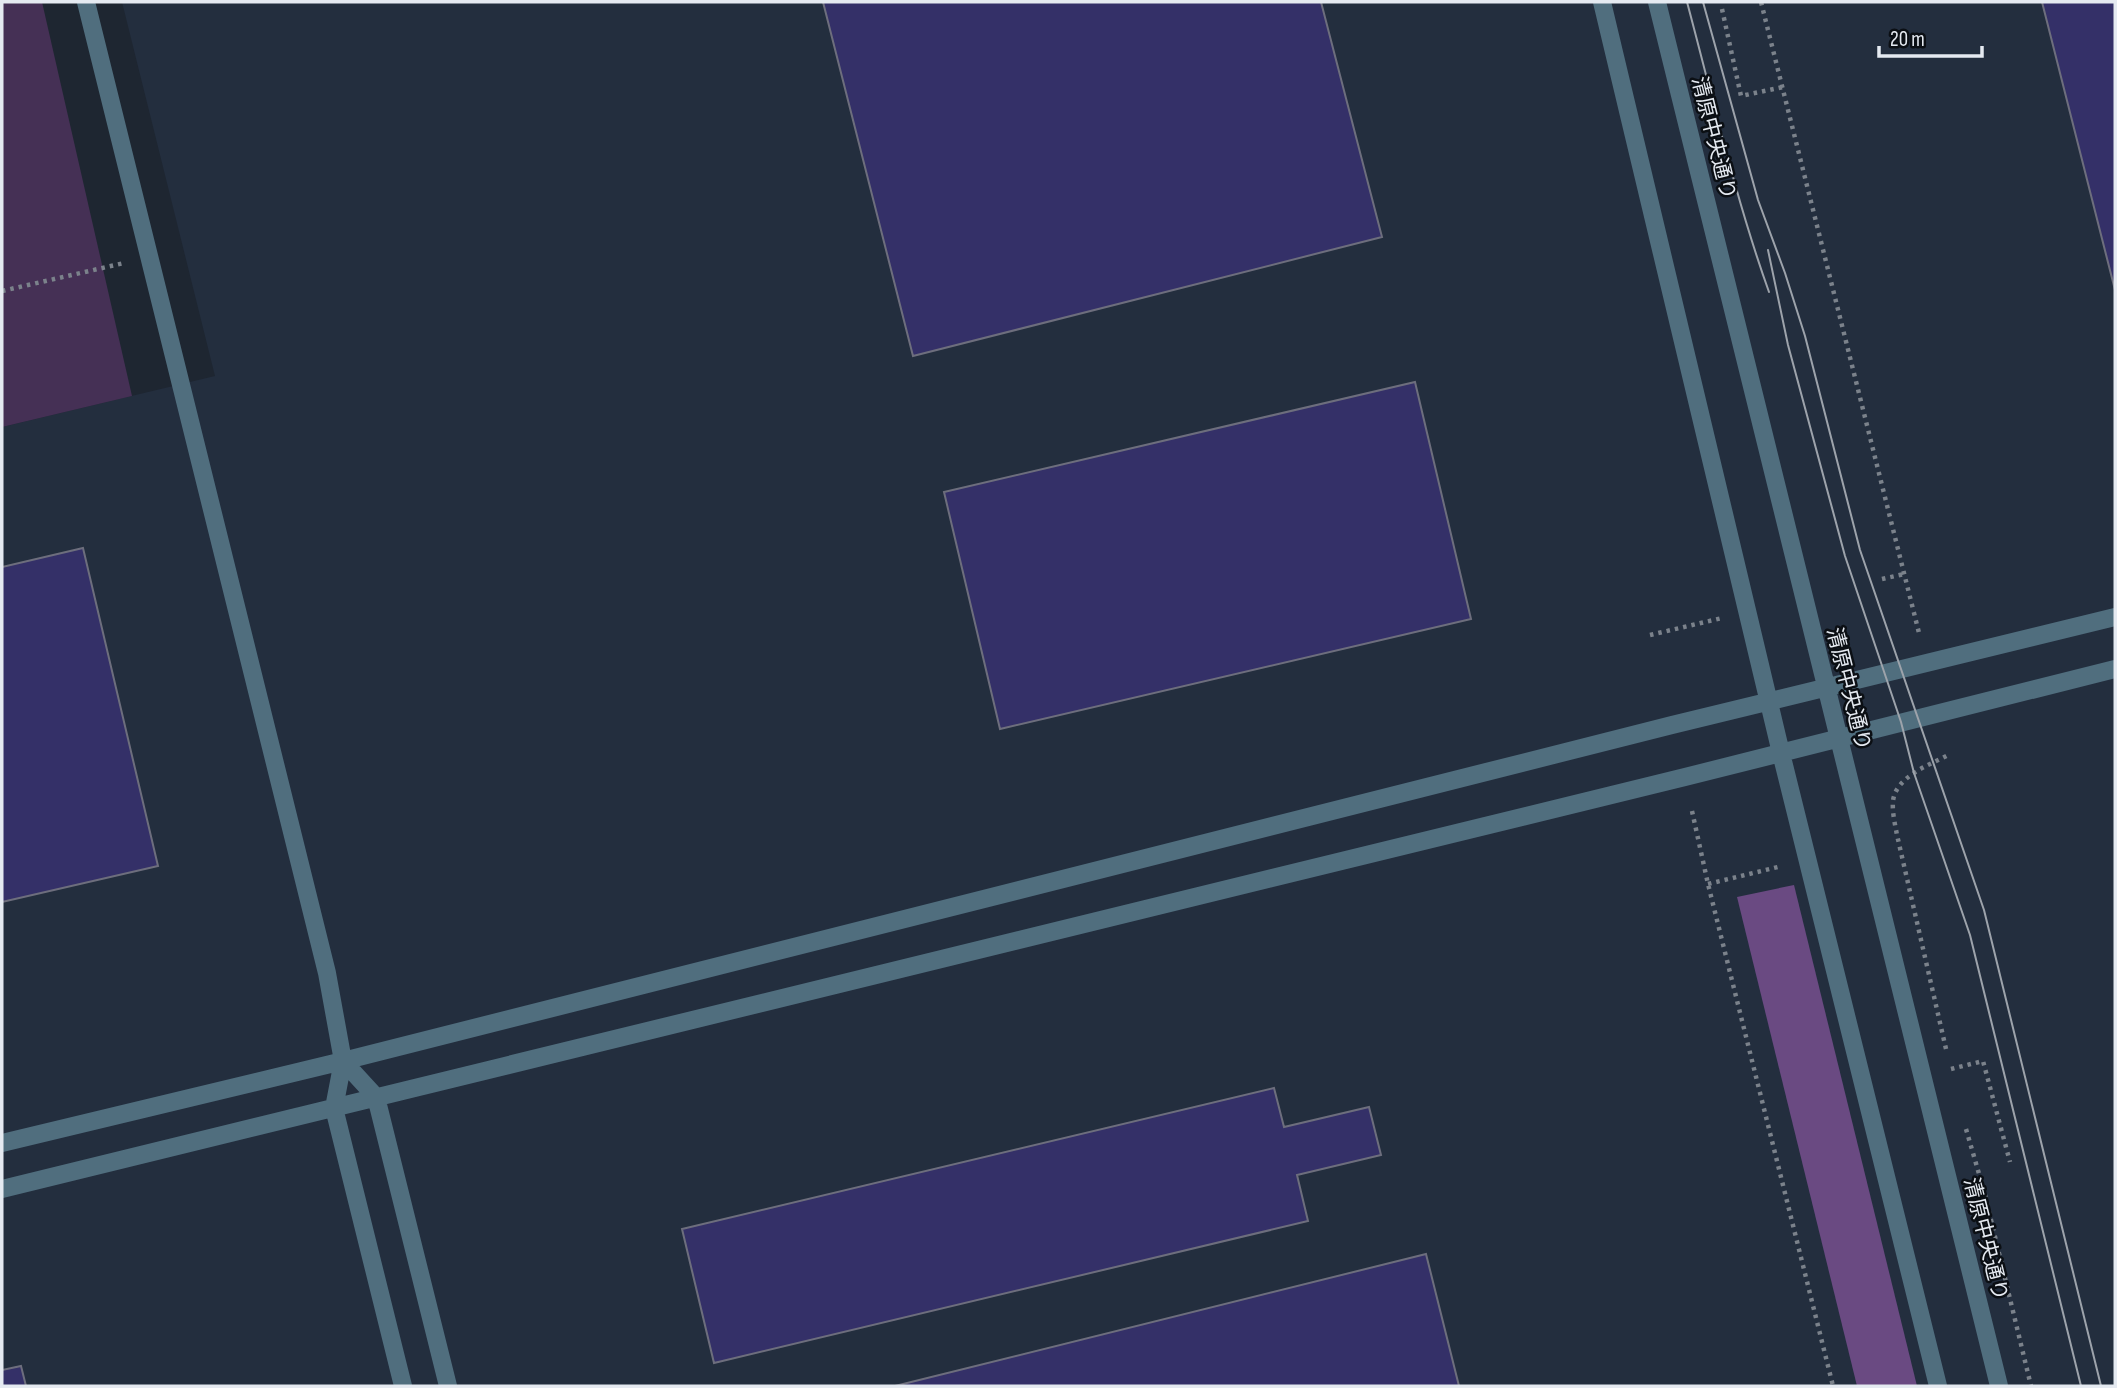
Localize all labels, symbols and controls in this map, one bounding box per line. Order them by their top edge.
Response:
scale bar [1879,14,1982,58]
text: 20 m [1890,27,1925,52]
street label: 清原中央通り [1686,74,1741,202]
street label: 清原中央通り [1821,625,1876,753]
street label: 清原中央通り [1958,1175,2013,1303]

